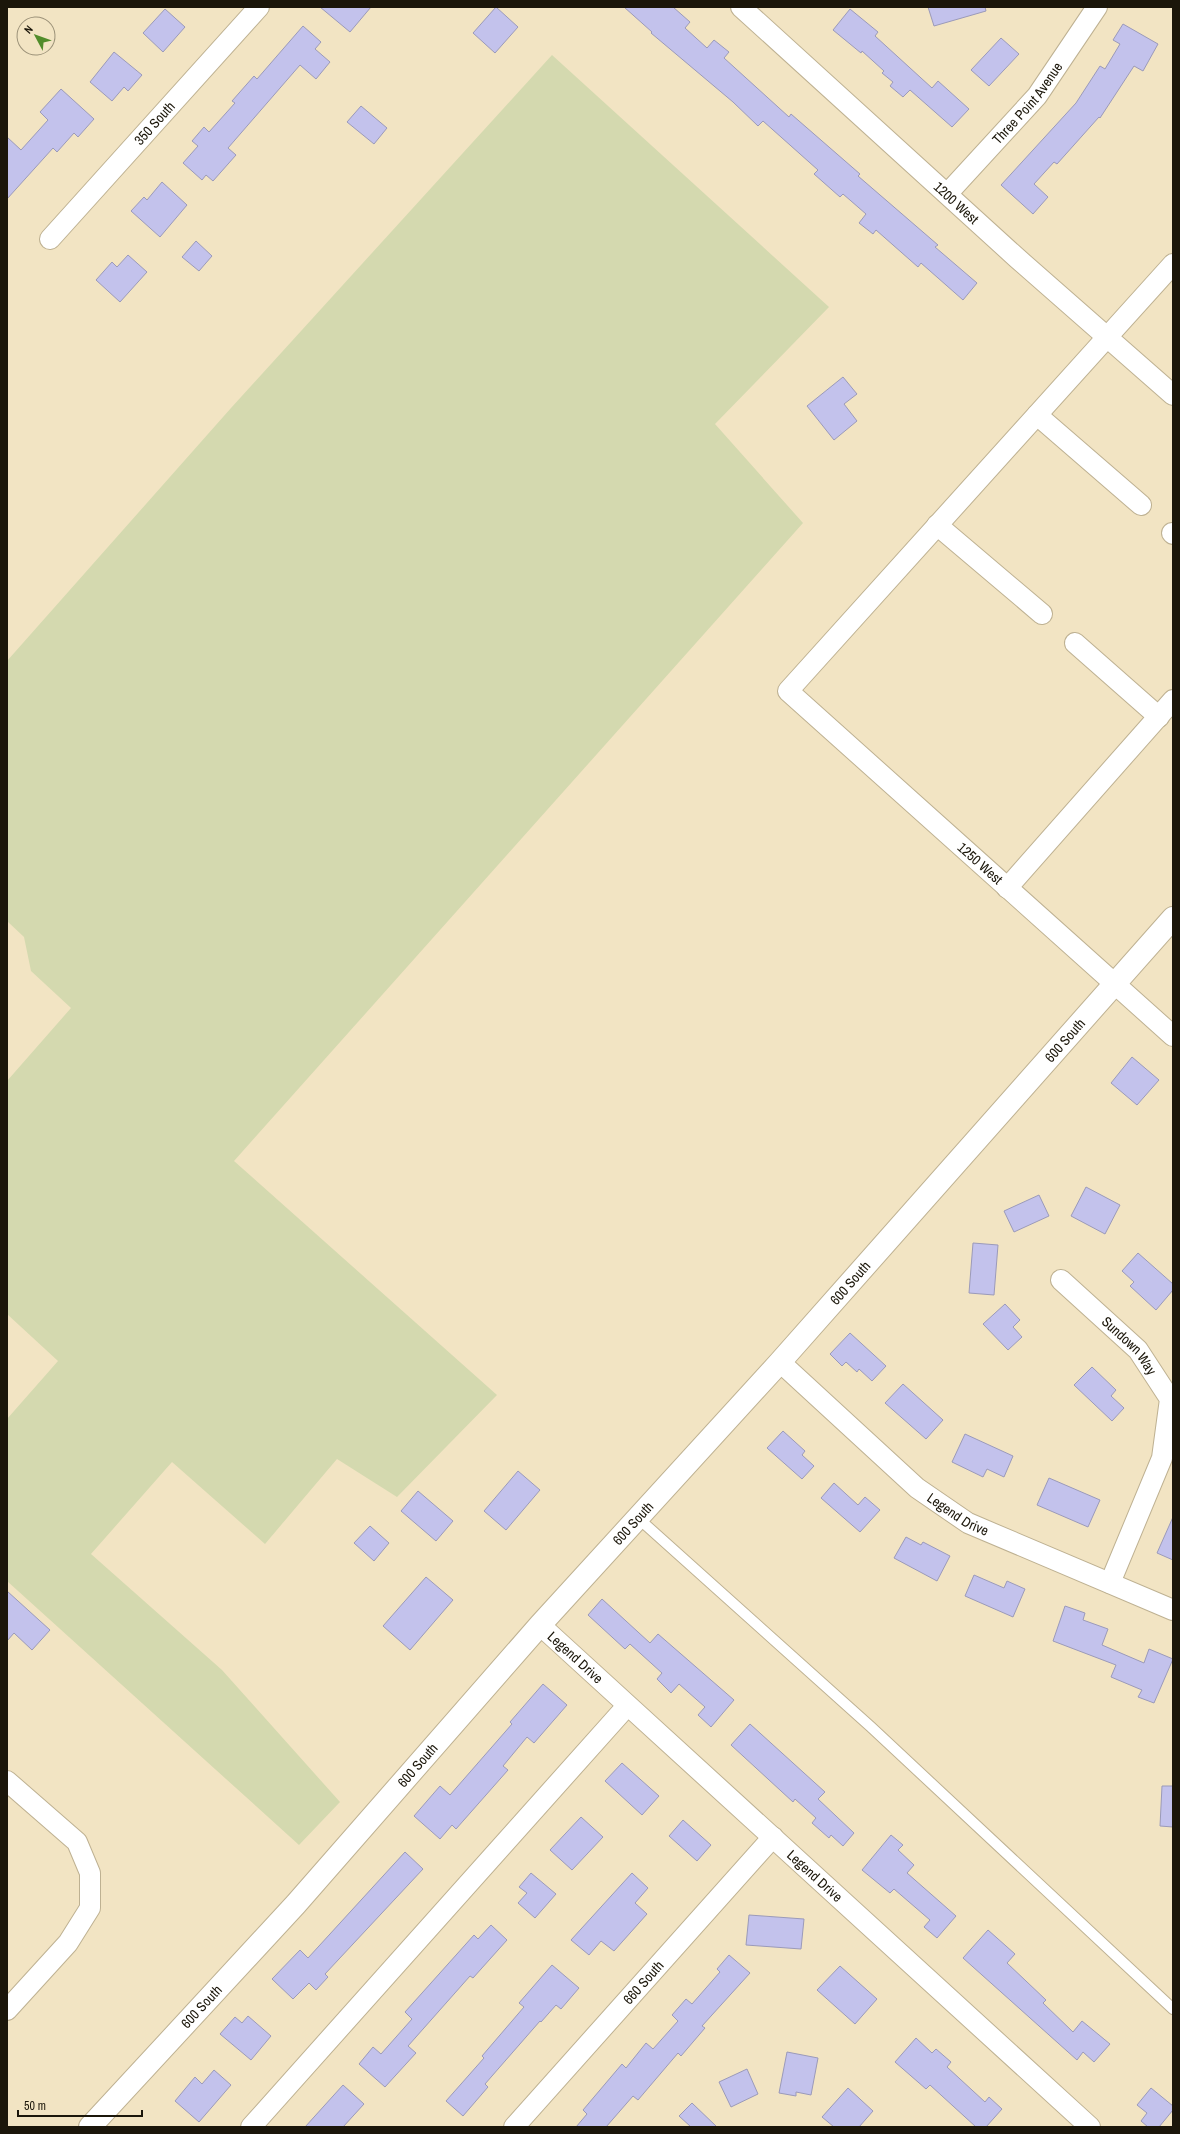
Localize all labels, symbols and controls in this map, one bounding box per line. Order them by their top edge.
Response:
north arrow [16,16,56,56]
text: N [21,22,36,36]
street label: Three Point Avenue [988,59,1066,148]
street label: 350 South [130,98,179,149]
street label: 1200 West [930,178,983,228]
street label: 1250 West [954,838,1007,888]
street label: 600 South [1041,1015,1089,1066]
street label: 600 South [826,1257,874,1308]
street label: Sundown Way [1098,1312,1161,1378]
street label: Legend Drive [924,1489,991,1540]
street label: 600 South [609,1498,657,1549]
street label: Legend Drive [544,1627,607,1687]
street label: 600 South [393,1740,441,1791]
street label: Legend Drive [783,1846,846,1906]
street label: 660 South [619,1957,667,2008]
street label: 600 South [177,1981,226,2032]
scale bar [18,2092,142,2118]
text: 50 m [24,2098,46,2114]

